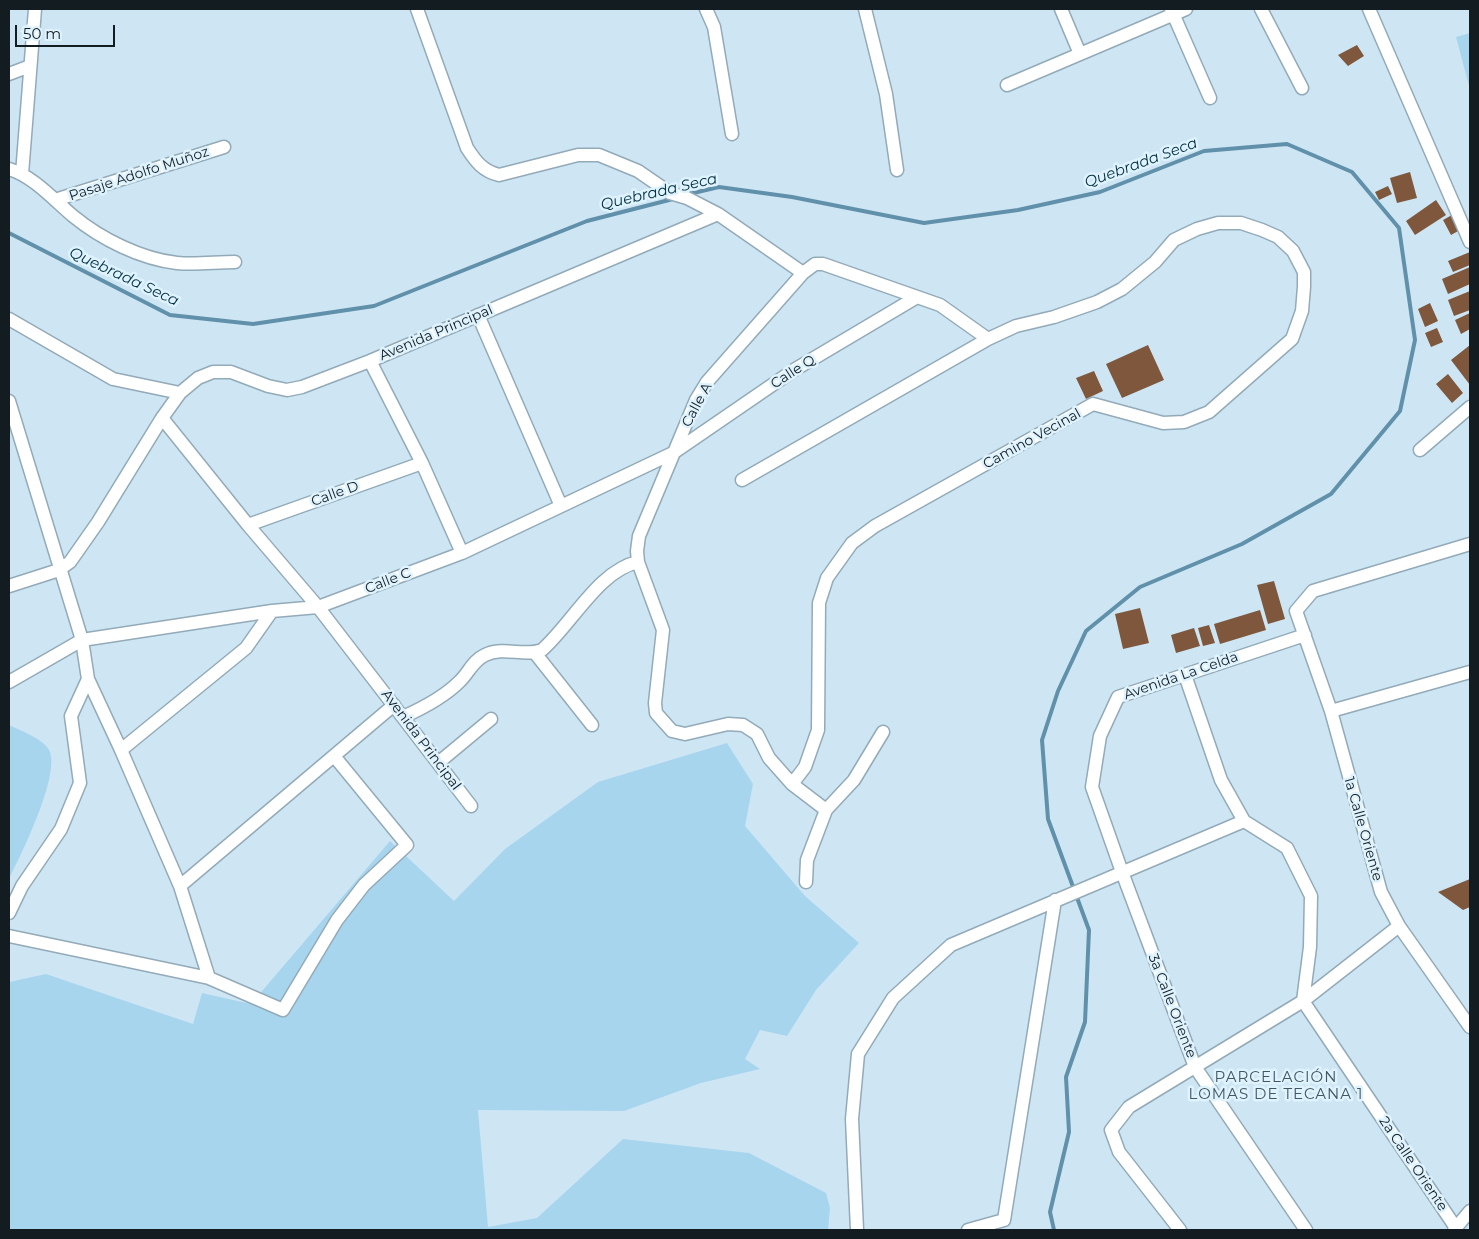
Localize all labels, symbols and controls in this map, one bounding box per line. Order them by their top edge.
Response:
scale bar [18,15,118,47]
text: 50 m [23,24,61,43]
water label: Quebrada Seca [1082,134,1200,192]
street label: Pasaje Adolfo Muñoz [67,143,211,205]
water label: Quebrada Seca [599,170,719,214]
water label: Quebrada Seca [66,244,182,310]
street label: Avenida Principal [377,302,495,364]
street label: Calle Q [768,351,818,393]
street label: Calle A [678,380,716,430]
street label: Camino Vecinal [980,405,1084,473]
street label: Calle D [309,478,361,510]
street label: Calle C [363,565,413,597]
street label: Avenida La Celda [1122,649,1240,703]
street label: Avenida Principal [378,686,464,794]
street label: 1a Calle Oriente [1340,775,1386,883]
street label: 3a Calle Oriente [1144,951,1200,1061]
district label: PARCELACIÓN LOMAS DE TECANA 1 [1186,1069,1366,1104]
street label: 2a Calle Oriente [1375,1114,1451,1214]

